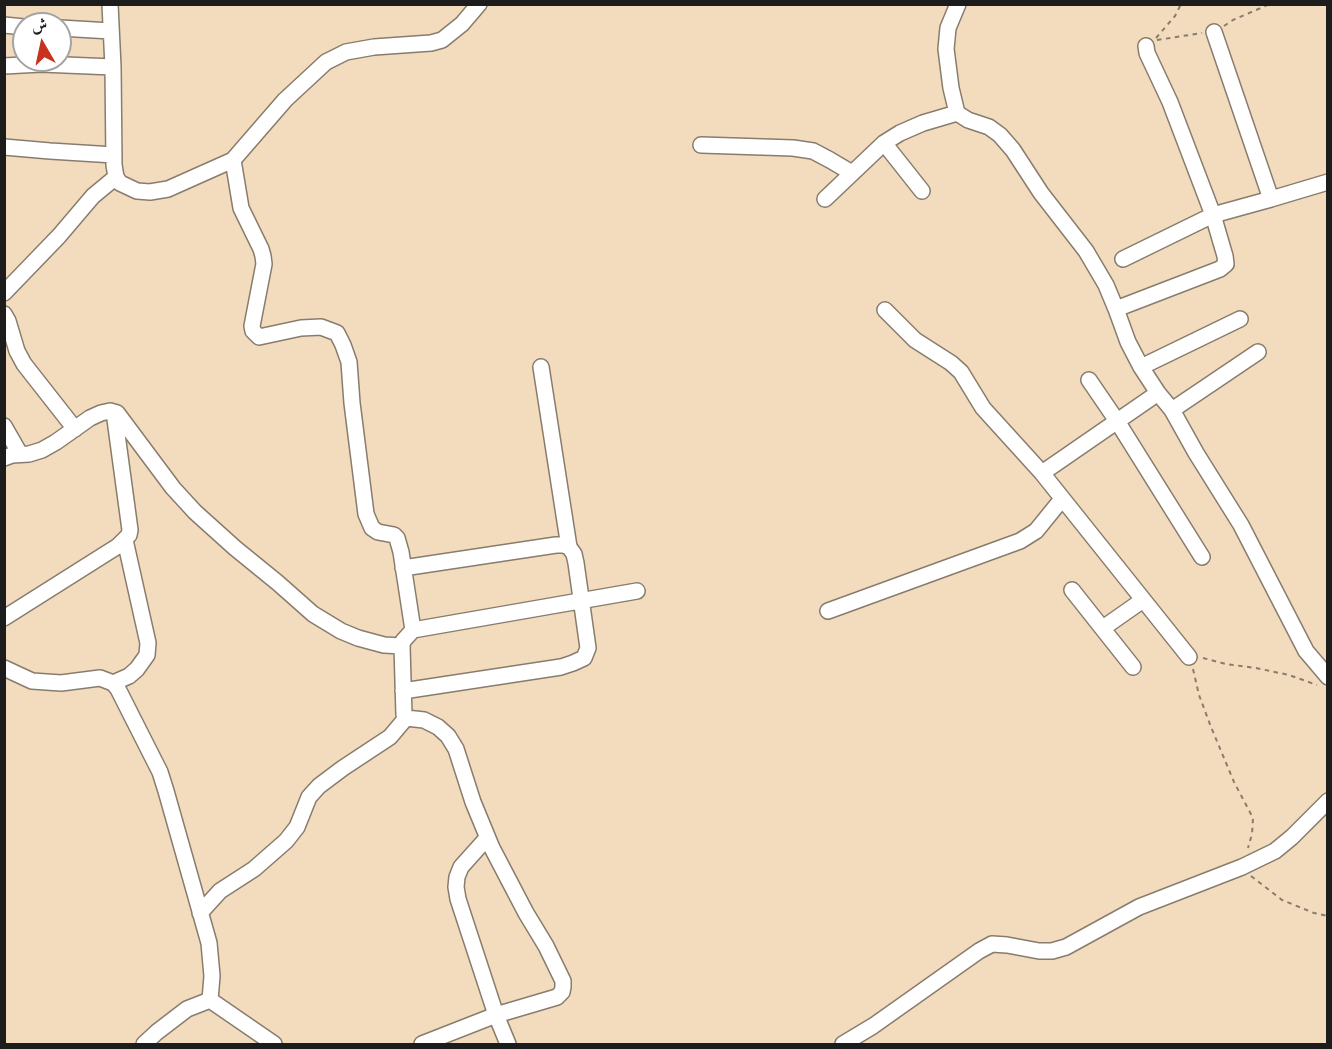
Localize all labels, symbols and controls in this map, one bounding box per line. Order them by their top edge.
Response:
north arrow [12,12,72,72]
text: ش [30,17,49,35]

